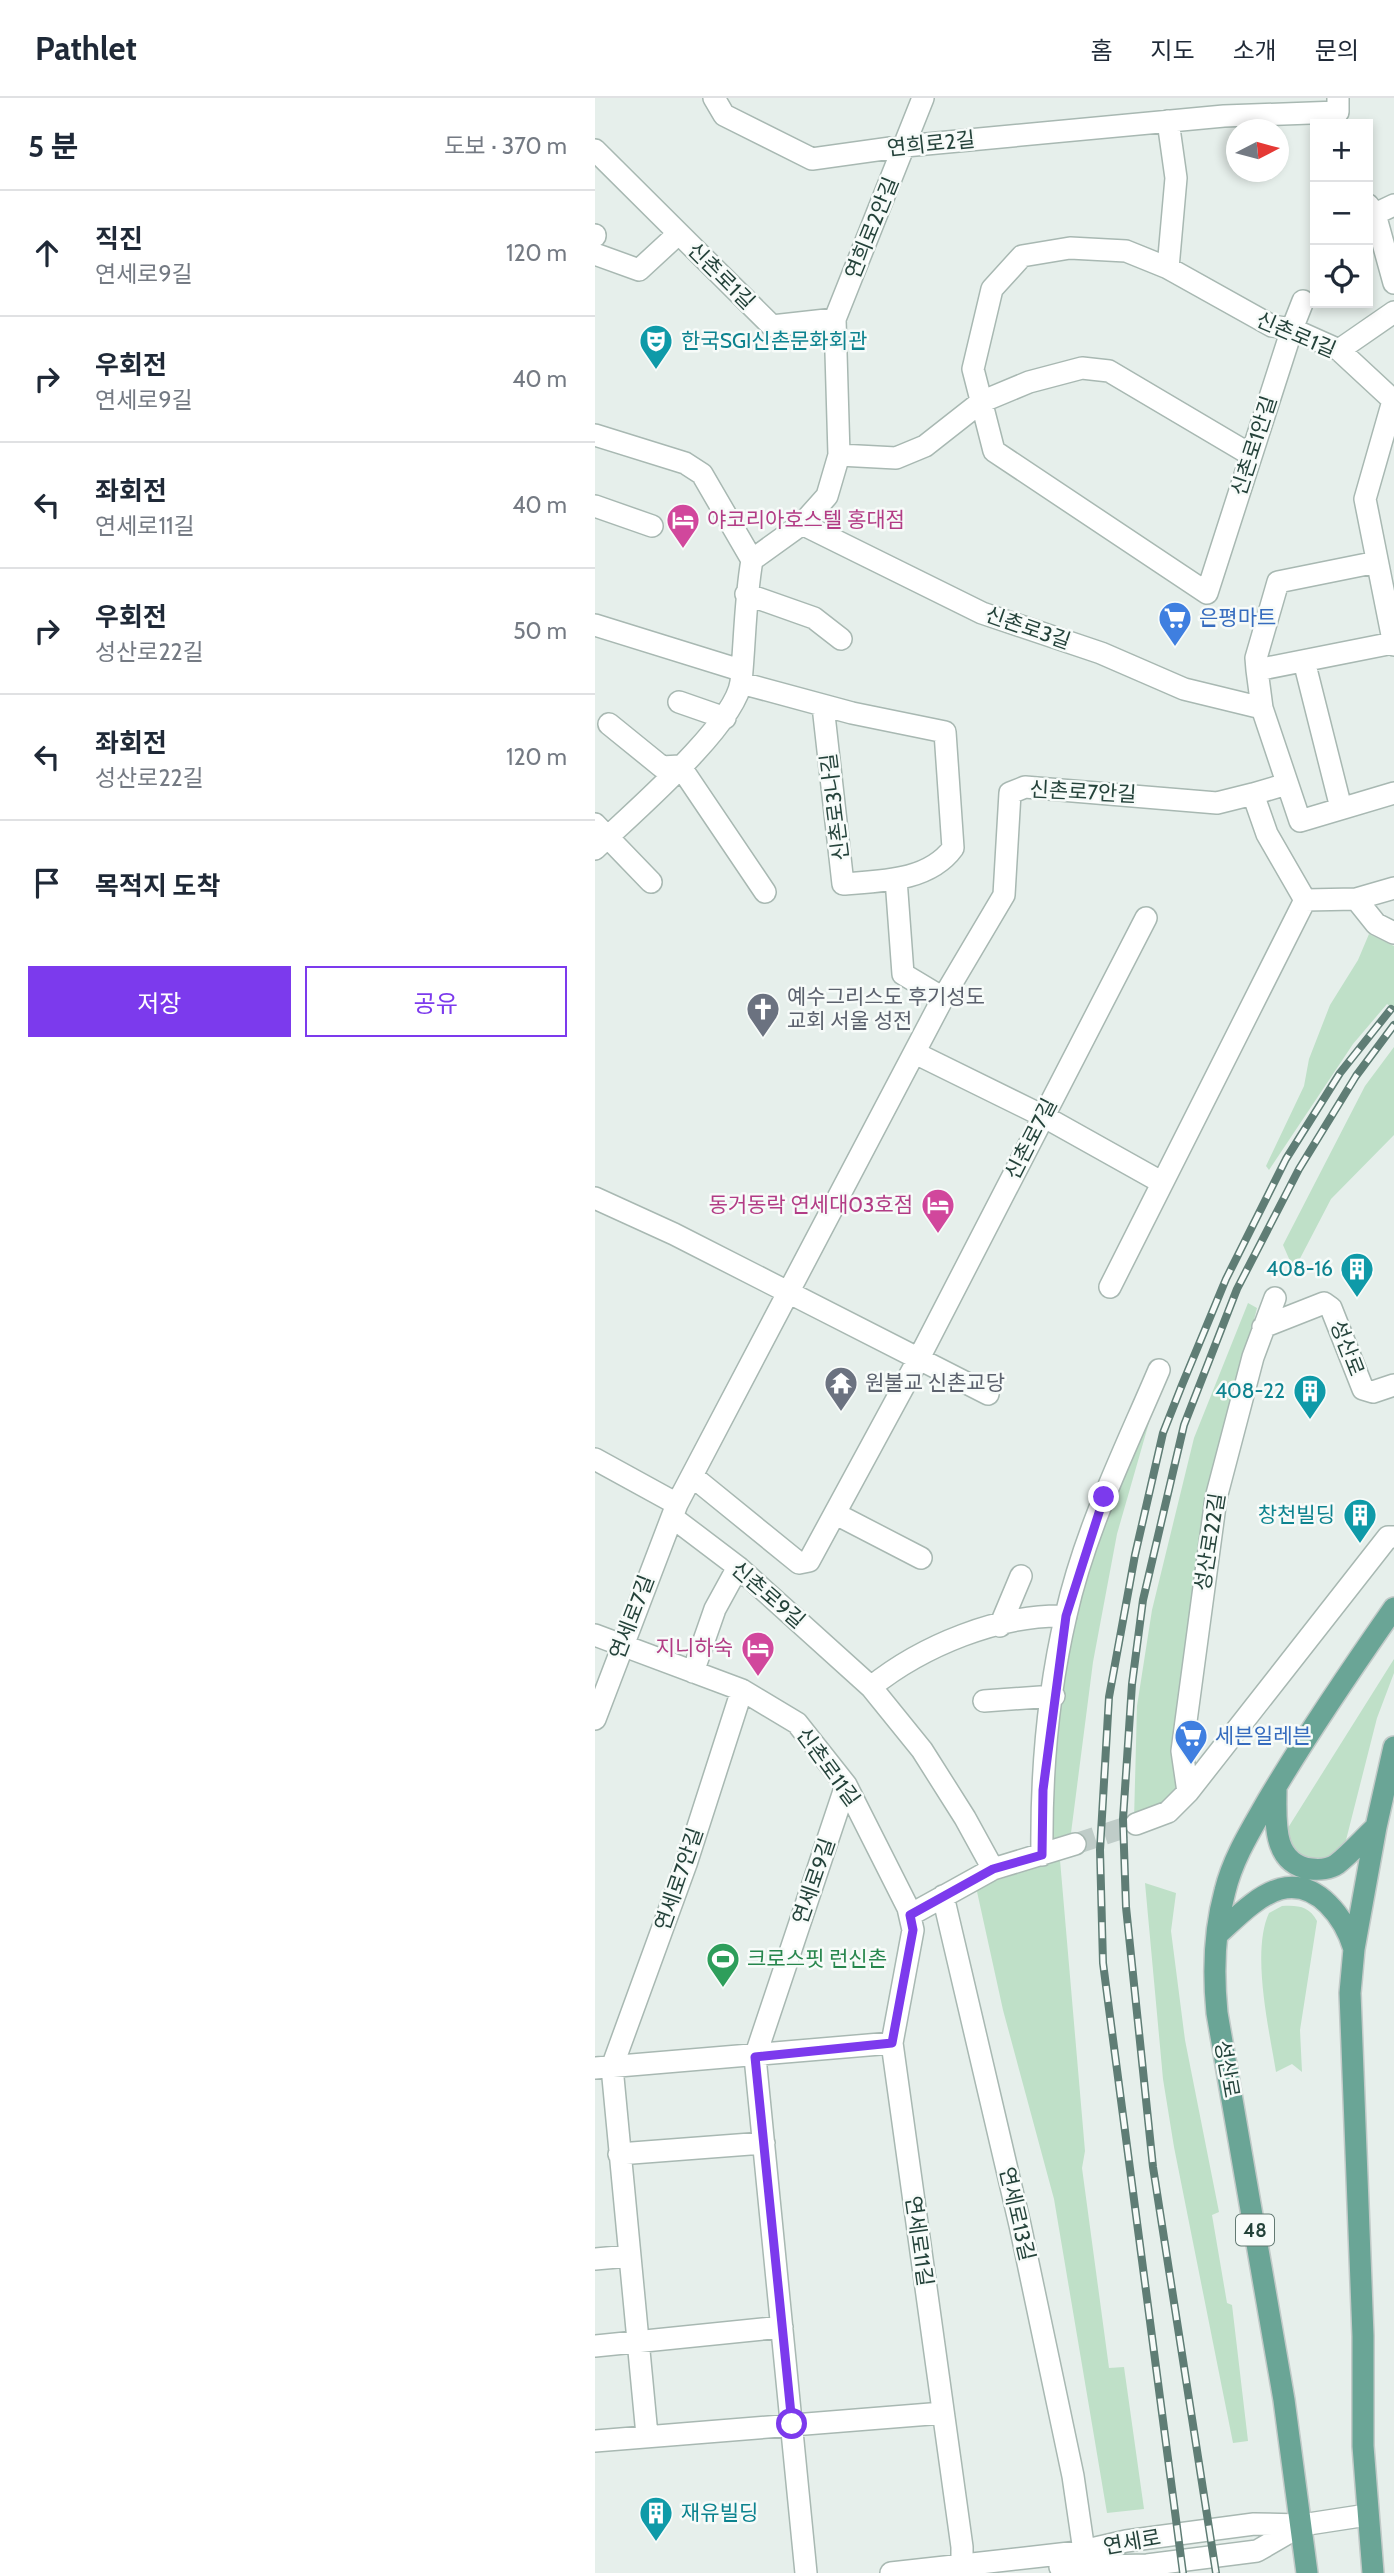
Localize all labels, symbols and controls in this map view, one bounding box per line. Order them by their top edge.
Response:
text: Pathlet [35,28,137,68]
text: 홈 [1090,36,1112,65]
text: 지도 [1150,36,1195,65]
text: 소개 [1233,36,1277,65]
text: 문의 [1315,36,1359,65]
north arrow [1226,119,1289,182]
map controls [1310,119,1373,308]
button: + [1310,119,1373,182]
street label: 연희로2길 [886,126,976,161]
text: 5 분 [28,128,78,165]
text: 도보 · 370 m [444,132,567,160]
street label: 연희로2안길 [840,173,903,282]
button: − [1310,182,1373,245]
text: 직진 [95,223,143,255]
icon: ahead [28,234,66,272]
street label: 신촌로1길 [683,237,760,314]
text: 120 m [506,239,567,267]
button: locate [1310,245,1373,308]
text: 연세로9길 [95,260,193,288]
street label: 신촌로1길 [1253,307,1340,362]
theatre icon: 한국SGI신촌문화회관 [637,322,675,371]
place label: 한국SGI신촌문화회관 [681,328,867,353]
text: 우회전 [95,349,167,381]
icon: right [28,360,66,398]
text: 40 m [512,365,567,393]
text: 연세로9길 [95,386,193,414]
street label: 신촌로1안길 [1226,393,1281,499]
text: 좌회전 [95,475,167,507]
icon: left [28,486,66,524]
text: 40 m [512,491,567,519]
hotel icon: 야코리아호스텔 홍대점 [664,501,702,550]
place label: 야코리아호스텔 홍대점 [707,507,905,532]
text: 연세로11길 [95,512,195,540]
supermarket icon: 은평마트 [1156,599,1194,648]
text: 우회전 [95,601,167,633]
street label: 신촌로3길 [982,601,1074,654]
place label: 은평마트 [1199,605,1276,630]
icon: right [28,612,66,650]
text: 50 m [513,617,567,645]
text: 성산로22길 [95,638,204,666]
text: 좌회전 [95,727,167,759]
icon: left [28,738,66,776]
text: 120 m [506,743,567,771]
street label: 신촌로3나길 [816,752,853,862]
text: 성산로22길 [95,764,204,792]
street label: 신촌로7안길 [1029,776,1137,807]
icon: arrive [28,864,66,902]
text: 목적지 도착 [95,870,220,902]
button: 저장 [28,966,291,1037]
button: 공유 [305,966,567,1037]
place label: 예수그리스도 후기성도 교회 서울 성전 [787,984,985,1033]
church icon: 예수그리스도 후기성도 교회 서울 성전 [744,990,782,1039]
street label: 신촌로7길 [999,1094,1062,1184]
hotel icon: 동거동락 연세대03호점 [919,1186,957,1235]
place label: 동거동락 연세대03호점 [708,1192,913,1217]
building icon: 408-16 [1338,1250,1376,1299]
place label: 408-16 [1266,1256,1333,1281]
street label: 성산로 [1325,1316,1370,1379]
temple icon: 원불교 신촌교당 [822,1364,860,1413]
place label: 원불교 신촌교당 [865,1370,1005,1395]
building icon: 408-22 [1291,1372,1329,1421]
place label: 408-22 [1215,1378,1285,1403]
route end [1088,1481,1119,1512]
street label: 성산로22길 [1189,1491,1230,1593]
building icon: 창천빌딩 [1341,1496,1379,1545]
place label: 창천빌딩 [1258,1502,1335,1527]
street label: 신촌로9길 [726,1556,810,1633]
street label: 연세로7길 [604,1571,659,1662]
hotel icon: 지니하숙 [739,1629,777,1678]
place label: 지니하숙 [656,1635,733,1660]
supermarket icon: 세븐일레븐 [1172,1717,1210,1766]
street label: 신촌로11길 [792,1723,865,1811]
place label: 세븐일레븐 [1215,1723,1312,1748]
street label: 연세로7안길 [649,1824,708,1934]
street label: 연세로9길 [787,1835,840,1927]
sports icon: 크로스핏 런신촌 [704,1940,742,1989]
place label: 크로스핏 런신촌 [747,1946,887,1971]
street label: 성산로 [1210,2038,1245,2100]
street label: 연세로13길 [995,2165,1040,2263]
street label: 연세로11길 [901,2194,938,2288]
road number: 48 [1236,2214,1274,2246]
route start [776,2408,807,2439]
building icon: 재유빌딩 [637,2494,675,2543]
place label: 재유빌딩 [681,2500,758,2525]
street label: 연세로 [1101,2524,1163,2559]

